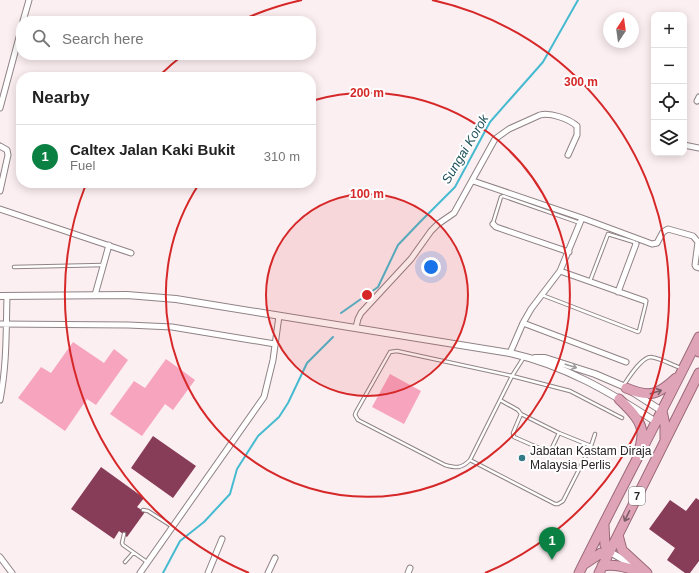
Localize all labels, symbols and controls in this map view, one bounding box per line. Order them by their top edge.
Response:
north arrow [603,12,639,48]
map controls [651,12,687,156]
button: + [651,12,687,48]
search box [16,16,316,60]
icon: search [30,27,52,49]
text: Search here [62,30,144,47]
button: − [651,48,687,84]
text: 300 m [564,75,598,89]
button: locate [651,84,687,120]
text: 200 m [350,86,384,100]
text: Nearby [32,88,90,107]
water label: Sungai Korok [438,110,492,186]
button: layers [651,120,687,156]
text: Caltex Jalan Kaki Bukit [70,141,235,158]
text: 1 [41,149,49,164]
text: 310 m [264,149,300,164]
text: Fuel [70,158,95,173]
text: 100 m [350,187,384,201]
your location [421,257,441,277]
centre of rings [360,288,374,302]
one-way arrow [565,363,578,370]
one-way arrow [650,388,663,395]
place label: Jabatan Kastam Diraja Malaysia Perlis [530,444,652,472]
marker: Jabatan Kastam Diraja Malaysia Perlis [517,453,527,463]
road number: 7 [629,487,645,505]
one-way arrow [623,510,630,522]
pin: 1 [539,527,565,560]

